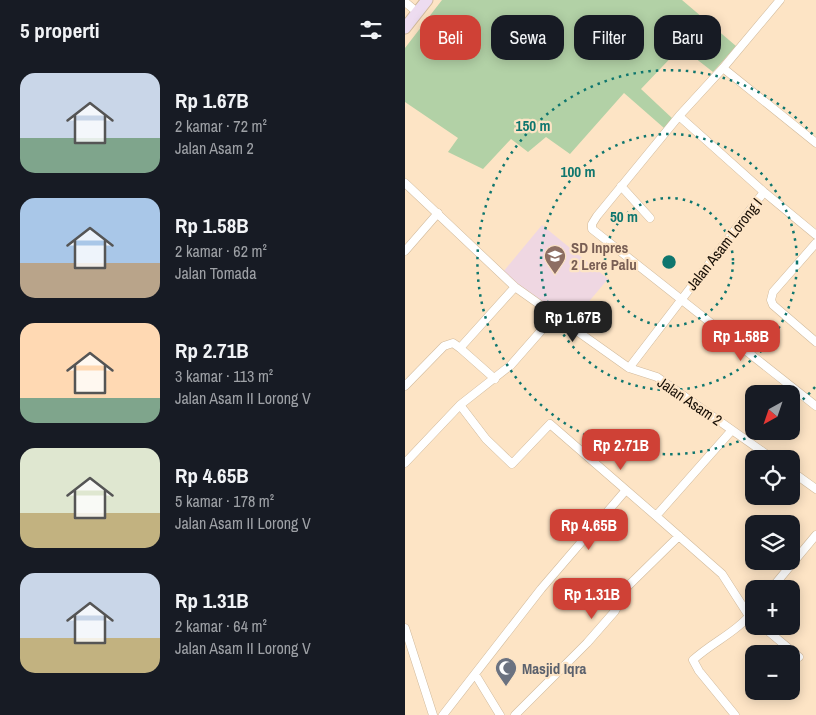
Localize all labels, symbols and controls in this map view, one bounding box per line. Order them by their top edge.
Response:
chip: Beli [420,15,481,60]
chip: Sewa [491,15,564,60]
chip: Filter [574,15,644,60]
chip: Baru [654,15,721,60]
text: 5 properti [20,16,99,45]
icon: filters [357,16,385,44]
text: Rp 1.67B [175,86,249,115]
icon: home [60,93,120,153]
text: 2 kamar · 72 m² [175,115,267,137]
text: 150 m [516,115,550,136]
text: Jalan Asam 2 [175,137,254,159]
text: 100 m [561,161,595,182]
street label: Jalan Asam Lorong I [681,193,767,295]
text: 50 m [610,206,638,227]
text: Rp 1.58B [175,211,249,240]
icon: home [60,218,120,278]
place label: SD Inpres 2 Lere Palu [571,237,637,275]
text: 2 kamar · 62 m² [175,240,267,262]
school or university icon: SD Inpres 2 Lere Palu [543,244,567,275]
centre of rings [660,253,678,271]
text: Jalan Tomada [175,262,256,284]
pin: Rp 1.67B [521,300,625,343]
text: Rp 1.67B [545,306,601,328]
pin: Rp 1.58B [689,320,793,362]
text: Rp 1.58B [713,325,769,347]
text: Rp 2.71B [175,336,249,365]
icon: home [60,343,120,403]
text: 3 kamar · 113 m² [175,365,273,387]
street label: Jalan Asam 2 [654,372,727,430]
north arrow [745,385,800,440]
map controls [745,385,800,700]
text: Jalan Asam II Lorong V [175,387,311,409]
pin: Rp 2.71B [569,428,673,471]
text: Rp 2.71B [593,434,649,456]
button: locate [745,450,800,505]
text: Rp 4.65B [175,461,249,490]
icon: home [60,468,120,528]
text: 5 kamar · 178 m² [175,490,274,512]
pin: Rp 4.65B [537,508,641,551]
text: Jalan Asam II Lorong V [175,512,311,534]
text: Rp 4.65B [561,514,617,536]
button: layers [745,515,800,570]
pin: Rp 1.31B [540,578,644,620]
button: + [745,580,800,635]
text: Rp 1.31B [564,583,620,605]
text: Rp 1.31B [175,586,249,615]
icon: home [60,593,120,653]
text: 2 kamar · 64 m² [175,615,267,637]
text: Jalan Asam II Lorong V [175,637,311,659]
button: − [745,645,800,700]
mosque icon: Masjid Iqra [494,656,518,687]
place label: Masjid Iqra [522,658,586,679]

